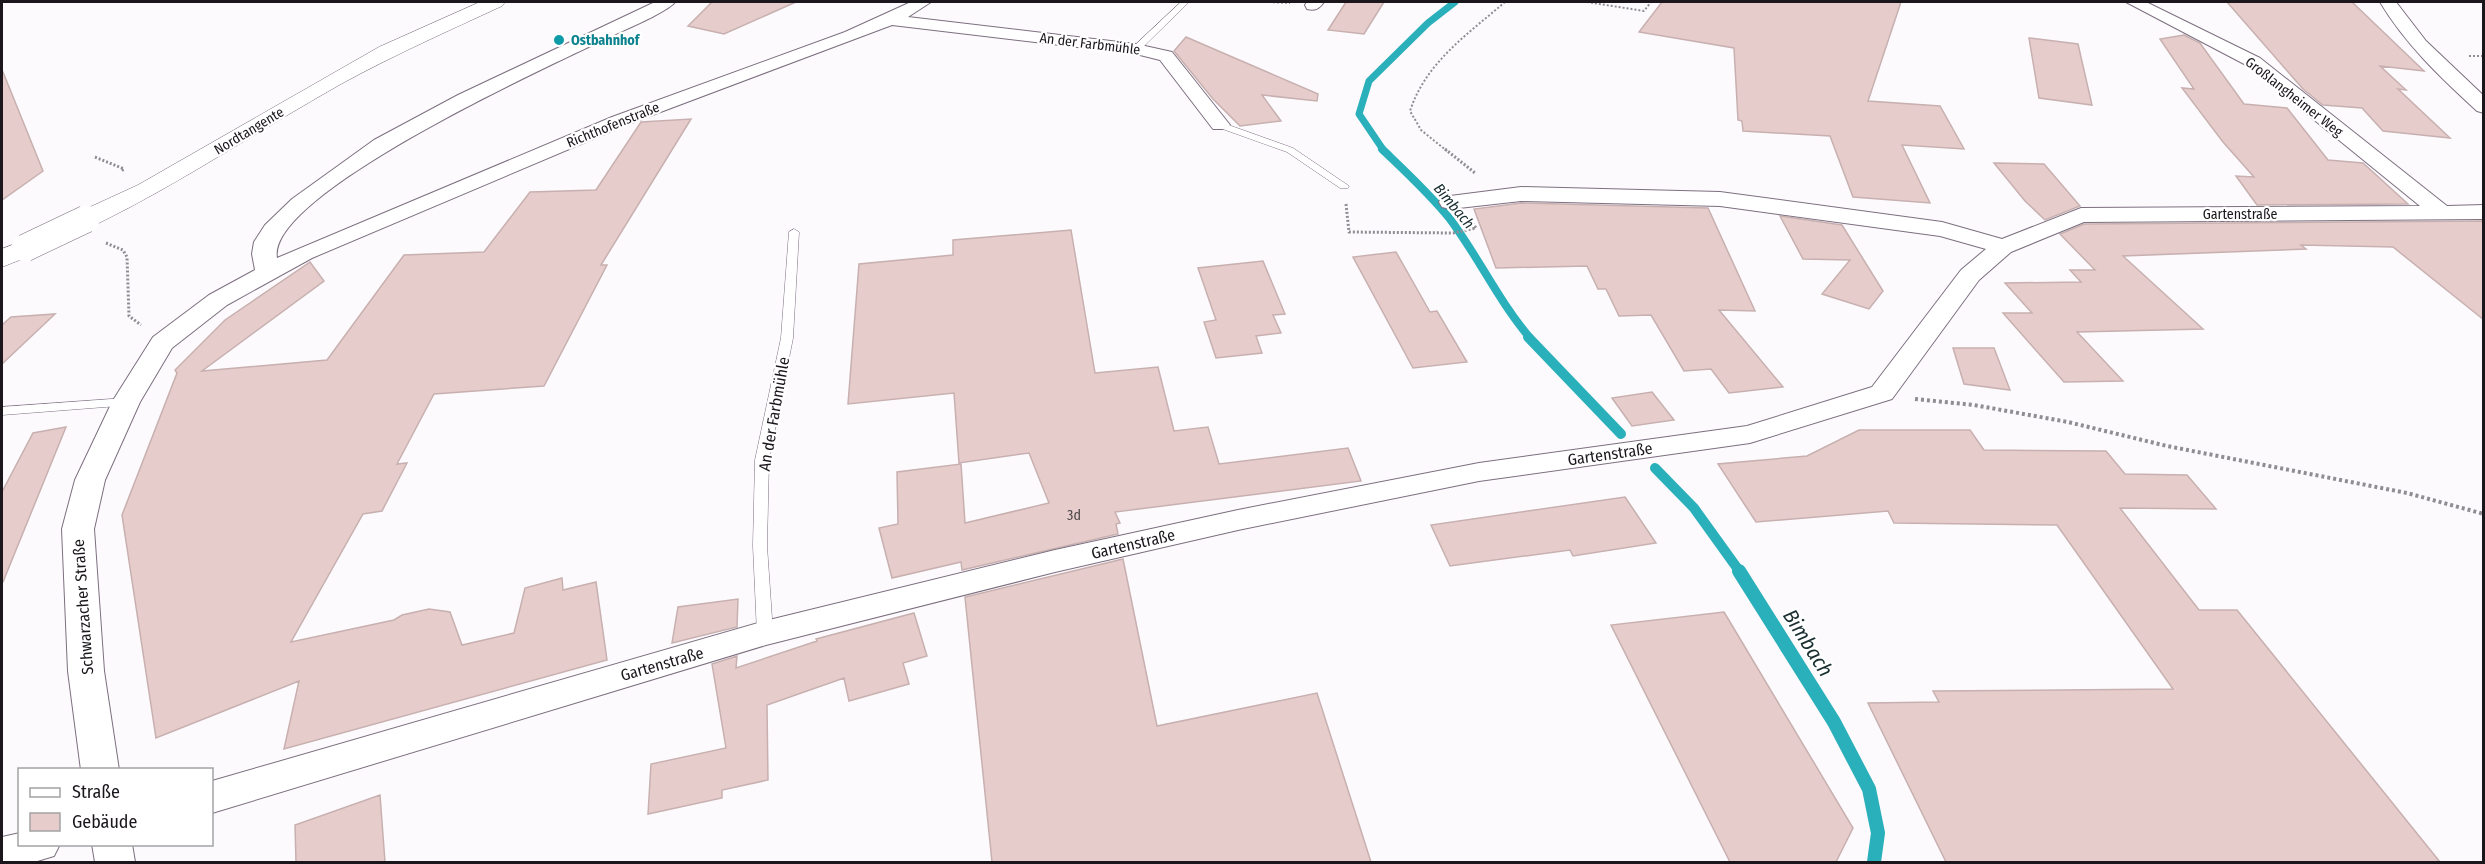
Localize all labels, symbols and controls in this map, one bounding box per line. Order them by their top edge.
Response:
street label: An der Farbmühle [1039,29,1141,59]
place label: Ostbahnhof [571,32,641,49]
marker: Ostbahnhof [552,33,566,47]
street label: Großlangheimer Weg [2242,54,2347,141]
street label: Richthofenstraße [564,99,662,151]
street label: Nordtangente [211,103,287,159]
water label: Bimbach [1430,180,1478,232]
street label: Gartenstraße [2203,206,2277,223]
street label: An der Farbmühle [755,355,793,473]
street label: Gartenstraße [1566,439,1654,469]
house number: 3d [1067,507,1081,524]
street label: Gartenstraße [1089,525,1177,563]
street label: Schwarzacher Straße [69,539,97,675]
water label: Bimbach [1777,604,1839,682]
street label: Gartenstraße [618,643,706,685]
legend [18,768,213,846]
text: Straße [72,781,120,803]
text: Gebäude [72,811,138,833]

